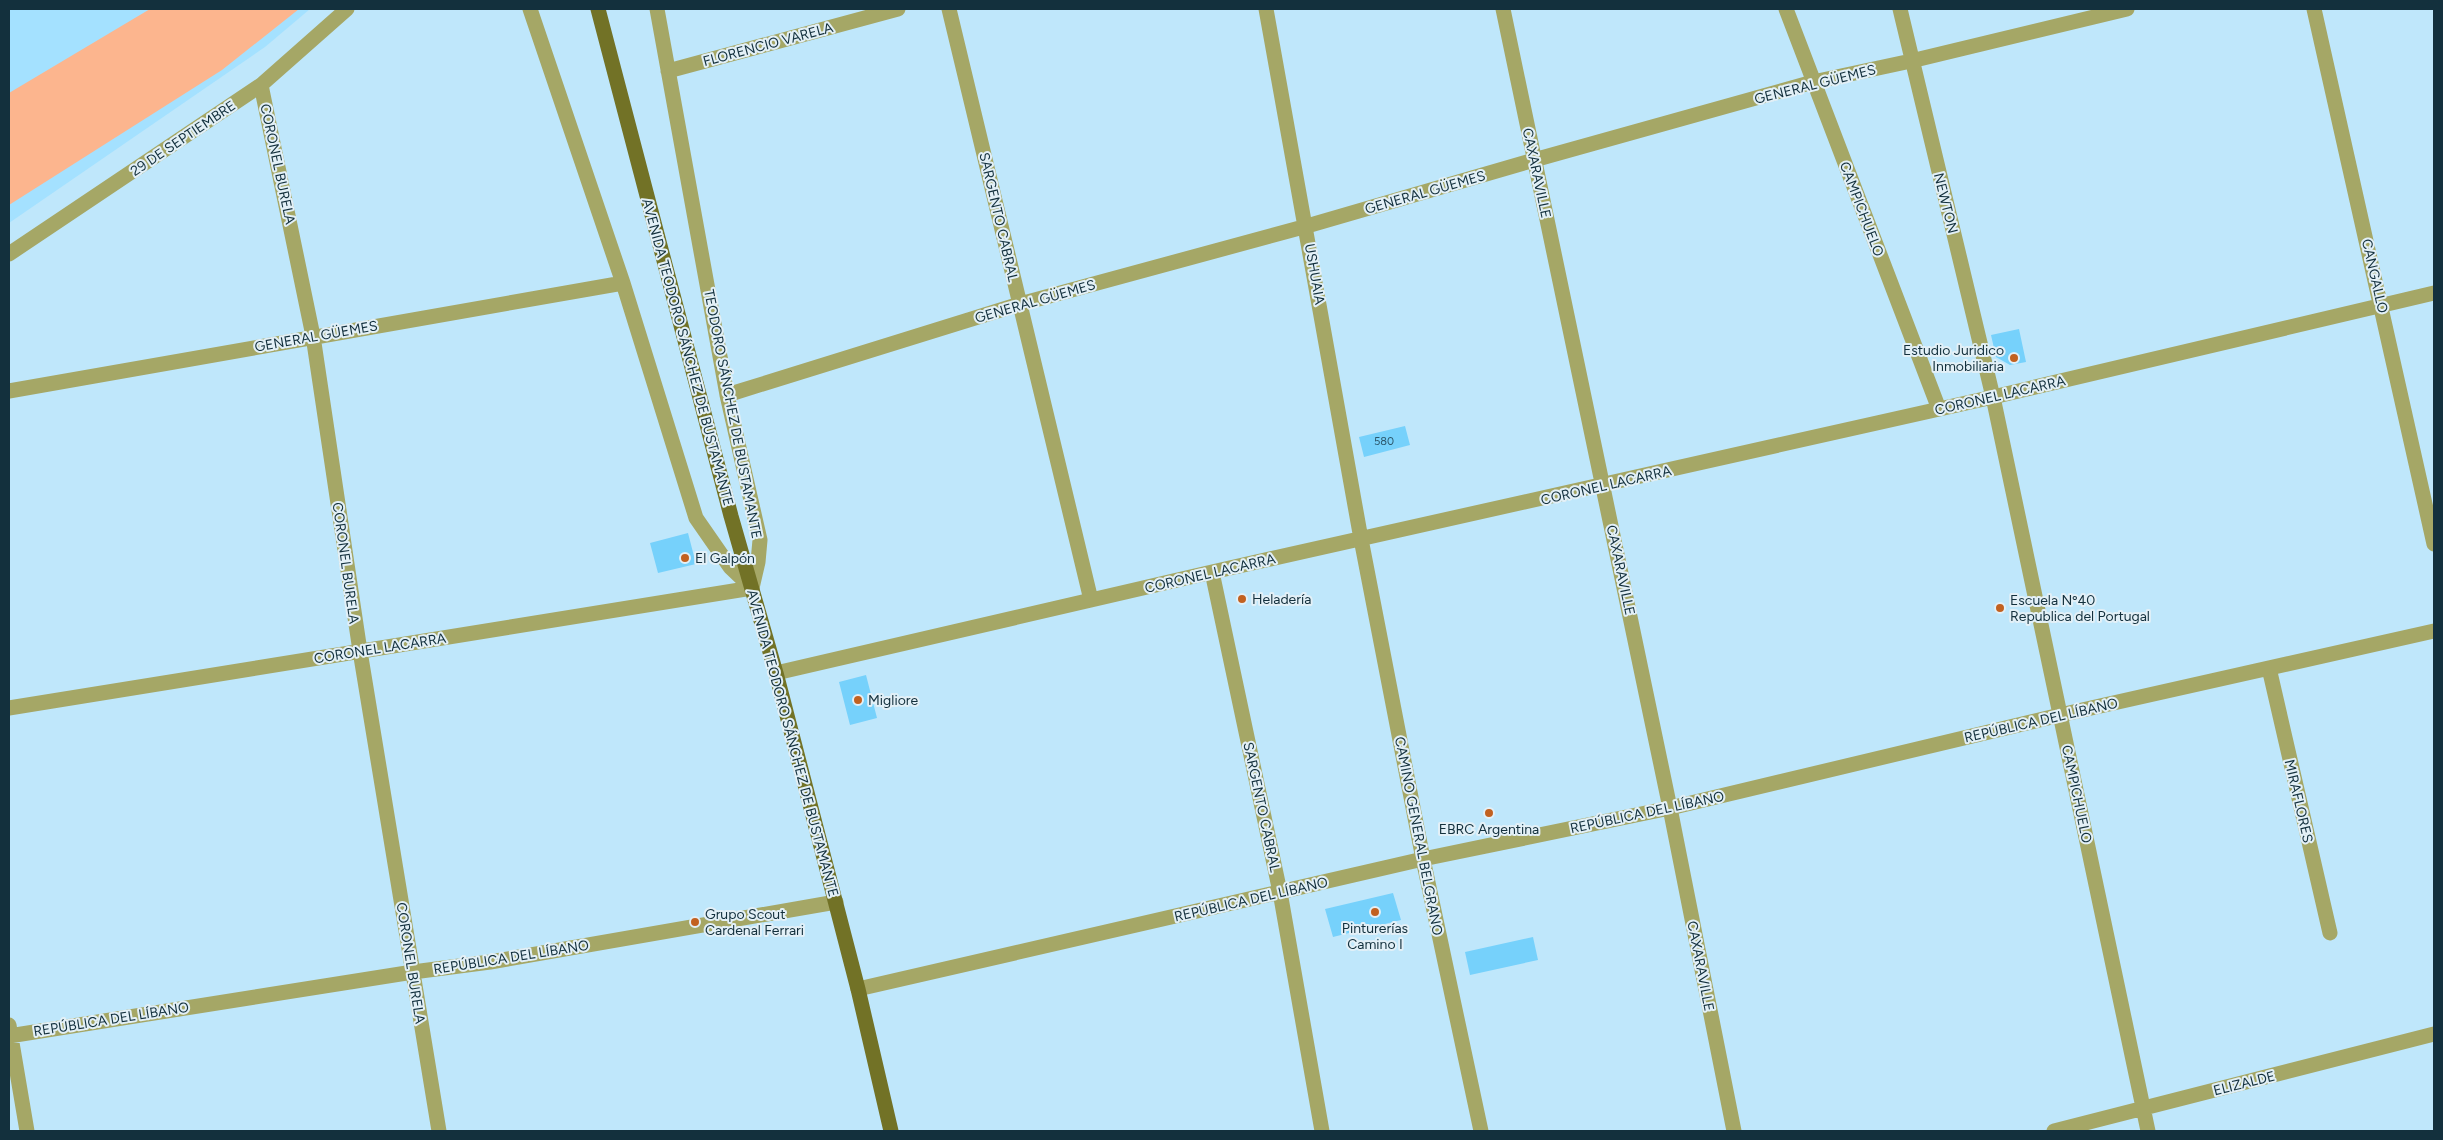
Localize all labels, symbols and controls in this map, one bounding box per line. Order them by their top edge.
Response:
street label: FLORENCIO VARELA [701,19,836,70]
street label: GENERAL GÜEMES [1753,61,1878,108]
street label: 29 DE SEPTIEMBRE [128,97,239,180]
street label: CORONEL BURELA [256,102,299,226]
street label: CAXARAVILLE [1519,127,1554,220]
street label: SARGENTO CABRAL [975,151,1022,284]
street label: CAMPICHUELO [1836,159,1887,259]
street label: GENERAL GÜEMES [1363,167,1487,218]
street label: NEWTON [1930,171,1961,235]
street label: AVENIDA TEODORO SÁNCHEZ DE BUSTAMANTE [639,196,737,508]
street label: CANGALLO [2358,237,2391,315]
street label: USHUAIA [1301,242,1328,306]
street label: GENERAL GÜEMES [973,276,1097,327]
street label: TEODORO SÁNCHEZ DE BUSTAMANTE [701,288,765,540]
street label: GENERAL GÜEMES [253,317,379,356]
place label: Estudio Juridico Inmobiliaria [1903,342,2004,375]
marker: Estudio Juridico Inmobiliaria [2008,352,2020,364]
street label: CORONEL LACARRA [1933,372,2068,419]
house number: 580 [1374,435,1394,448]
street label: CORONEL LACARRA [1539,462,1674,509]
street label: CORONEL BURELA [329,501,363,626]
street label: CAXARAVILLE [1603,524,1638,617]
place label: El Galpón [695,550,755,567]
street label: CORONEL LACARRA [1143,550,1278,597]
marker: El Galpón [679,552,691,564]
street label: AVENIDA TEODORO SÁNCHEZ DE BUSTAMANTE [743,588,842,899]
place label: Heladería [1252,591,1311,608]
place label: Escuela Nº40 Republica del Portugal [2010,592,2150,625]
marker: Heladería [1236,593,1248,605]
marker: Escuela Nº40 Republica del Portugal [1994,602,2006,614]
street label: CORONEL LACARRA [313,630,448,667]
place label: Migliore [868,692,918,709]
marker: Migliore [852,694,864,706]
street label: REPÚBLICA DEL LÍBANO [1963,694,2120,746]
street label: CAMINO GENERAL BELGRANO [1391,735,1446,937]
street label: SARGENTO CABRAL [1239,741,1284,874]
street label: CAMPICHUELO [2058,743,2095,845]
street label: MIRAFLORES [2281,758,2316,844]
street label: REPÚBLICA DEL LÍBANO [1568,788,1726,837]
marker: EBRC Argentina [1483,807,1495,819]
place label: EBRC Argentina [1439,821,1539,838]
street label: REPÚBLICA DEL LÍBANO [1173,873,1330,925]
street label: CORONEL BURELA [393,901,429,1026]
place label: Grupo Scout Cardenal Ferrari [705,906,804,939]
marker: Pinturerías Camino I [1369,906,1381,918]
marker: Grupo Scout Cardenal Ferrari [689,916,701,928]
street label: CAXARAVILLE [1683,919,1718,1013]
place label: Pinturerías Camino I [1342,920,1408,953]
street label: REPÚBLICA DEL LÍBANO [432,937,590,978]
street label: REPÚBLICA DEL LÍBANO [32,999,190,1040]
street label: ELIZALDE [2211,1068,2277,1099]

